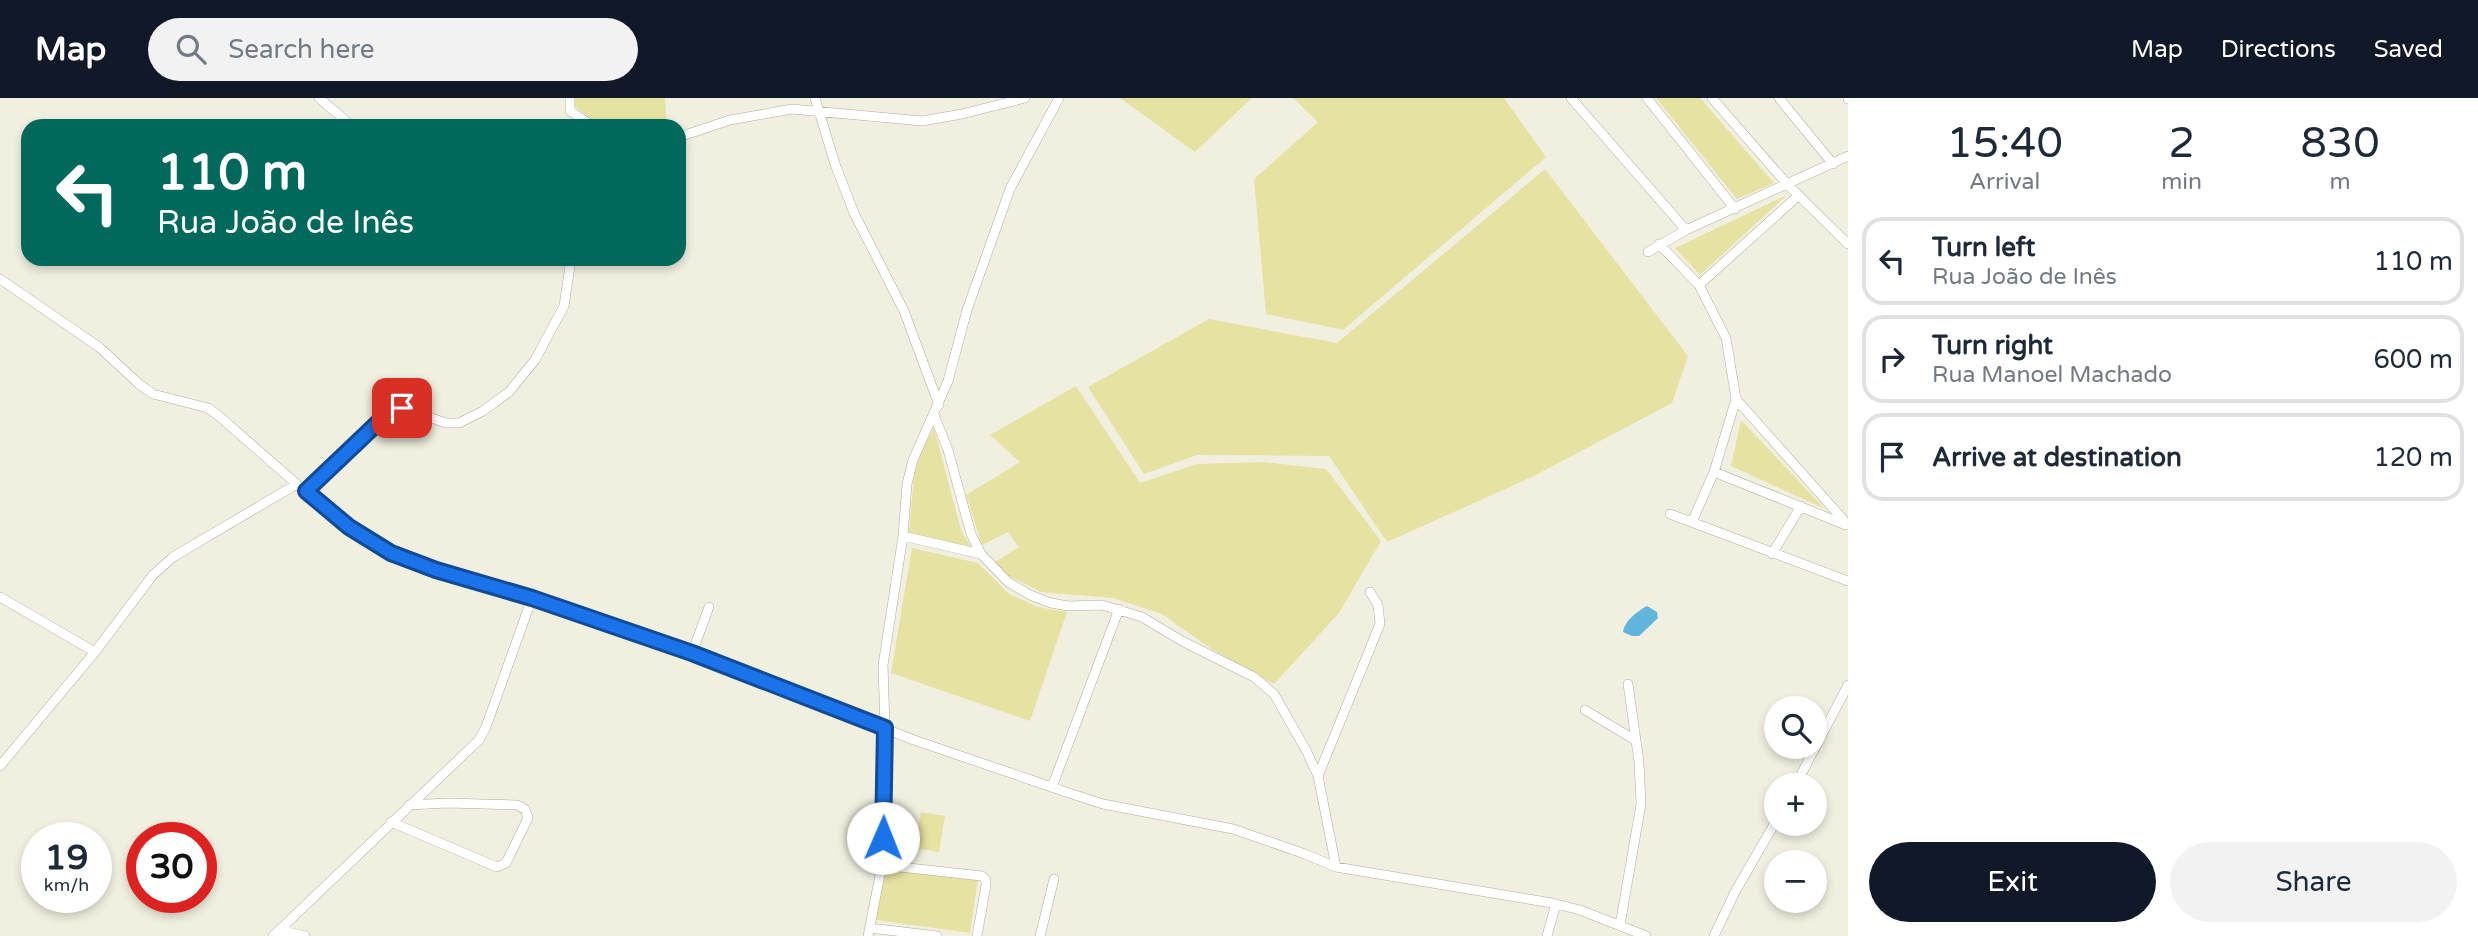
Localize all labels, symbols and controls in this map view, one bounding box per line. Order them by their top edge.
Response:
search box [148,18,638,81]
text: Map [35,30,106,69]
icon: search [172,30,210,68]
text: Search here [228,34,374,65]
text: Map [2131,35,2183,64]
text: Directions [2221,35,2336,64]
text: Saved [2374,35,2443,64]
text: 15:40 [1946,118,2063,169]
text: 2 [2168,118,2195,169]
text: 830 [2300,118,2380,169]
text: 110 m [157,144,307,203]
icon: left [42,147,133,238]
text: Arrival [1969,168,2040,196]
text: min [2161,168,2202,196]
text: m [2329,168,2351,196]
text: Rua João de Inês [157,204,414,242]
text: Turn left [1932,232,2035,263]
icon: left [1873,242,1911,280]
text: 110 m [2373,246,2453,277]
text: Rua João de Inês [1932,263,2117,291]
text: Turn right [1932,330,2053,361]
icon: right [1873,340,1911,378]
text: 600 m [2373,344,2453,375]
text: Rua Manoel Machado [1932,361,2172,389]
pin [372,378,432,438]
icon: arrive [383,389,421,427]
icon: arrive [1873,438,1911,476]
text: Arrive at destination [1932,442,2182,473]
text: 120 m [2373,442,2453,473]
map controls [1764,696,1827,913]
button: search [1764,696,1827,759]
button: + [1764,773,1827,836]
position arrow [846,801,920,875]
speed limit sign: 30 [126,822,217,913]
text: 19 [45,837,88,879]
button: Exit [1869,842,2156,922]
button: Share [2170,842,2457,922]
button: − [1764,850,1827,913]
text: km/h [44,874,89,896]

